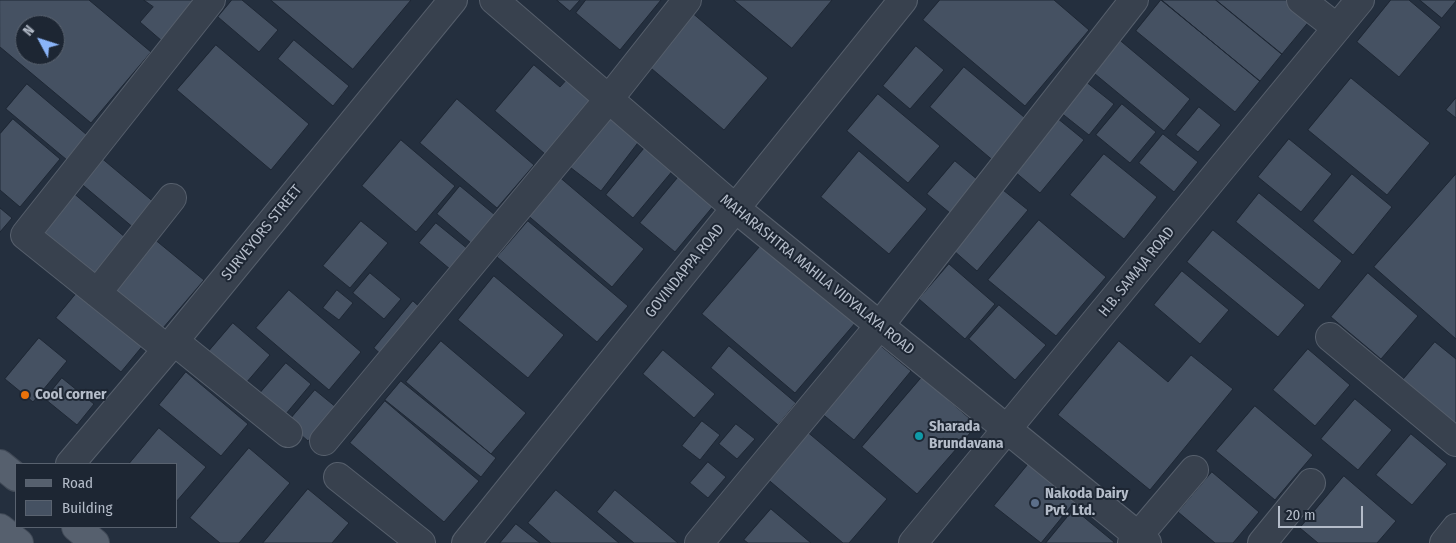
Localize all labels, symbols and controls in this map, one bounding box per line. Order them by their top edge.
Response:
north arrow [15,15,65,65]
text: N [20,22,38,39]
street label: SURVEYORS STREET [218,182,306,284]
street label: MAHARASHTRA MAHILA VIDYALAYA ROAD [716,191,918,359]
street label: GOVINDAPPA ROAD [642,221,728,321]
street label: H.B. SAMAJA ROAD [1095,223,1179,321]
place label: Cool corner [35,386,106,404]
marker: Cool corner [19,389,31,401]
place label: Sharada Brundavana [929,418,1003,453]
marker: Sharada Brundavana [913,430,925,442]
legend [15,463,178,528]
text: Road [62,474,93,492]
place label: Nakoda Dairy Pvt. Ltd. [1045,485,1128,520]
scale bar [1281,496,1366,528]
marker: Nakoda Dairy Pvt. Ltd. [1029,497,1041,509]
text: Building [62,499,113,517]
text: 20 m [1286,506,1316,524]

